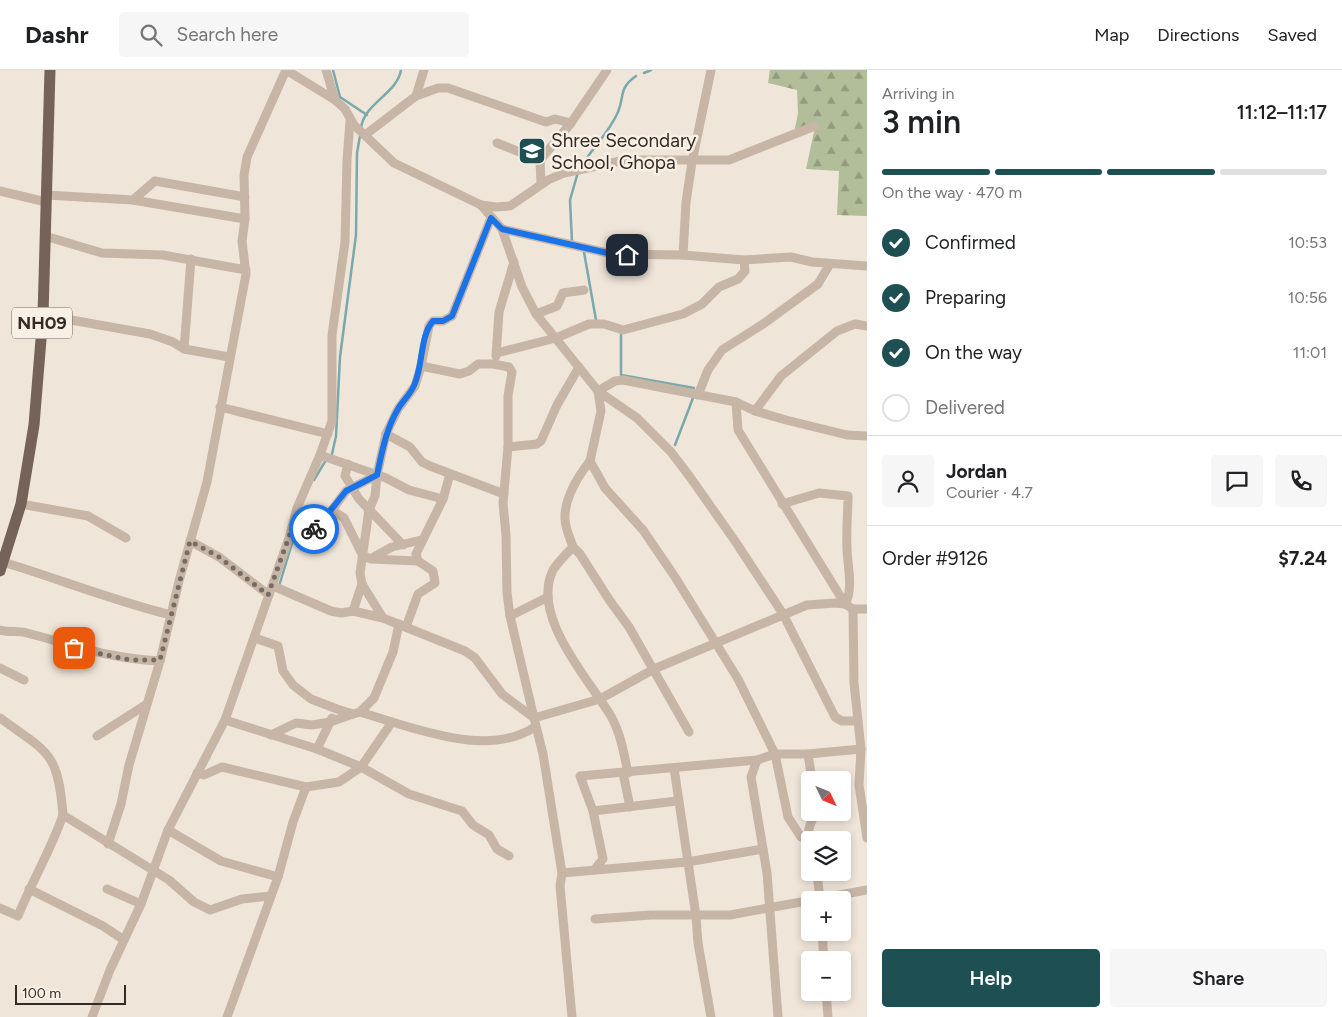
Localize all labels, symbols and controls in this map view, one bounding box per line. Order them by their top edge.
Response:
search box [119,12,469,57]
text: Dashr [25,20,89,49]
icon: search [137,21,165,49]
text: Search here [177,23,278,46]
text: Map [1094,24,1129,46]
text: Directions [1157,24,1239,46]
text: Saved [1267,24,1317,46]
text: Arriving in [882,84,954,103]
text: 11:12–11:17 [1237,101,1327,124]
text: 3 min [882,103,961,141]
place label: Shree Secondary School, Ghopa [551,129,696,174]
school or university icon: Shree Secondary School, Ghopa [517,136,547,166]
text: On the way · 470 m [882,183,1022,202]
icon: check [882,229,910,257]
text: Confirmed [925,231,1016,254]
text: 10:53 [1288,233,1327,252]
pin [606,234,648,276]
icon: home [613,241,641,269]
icon: check [882,284,910,312]
text: Preparing [925,286,1006,309]
text: 10:56 [1288,288,1327,307]
road number: NH09 [12,308,72,338]
icon: check [882,339,910,367]
text: On the way [925,341,1022,364]
text: 11:01 [1293,343,1327,362]
text: Delivered [925,396,1005,419]
button: person [882,455,934,507]
button: chat [1211,455,1263,507]
button: phone [1275,455,1327,507]
text: Jordan [946,460,1007,483]
text: Courier · 4.7 [946,483,1033,502]
courier [289,504,339,554]
icon: bike [300,515,328,543]
text: Order #9126 [882,547,988,570]
text: $7.24 [1278,547,1327,570]
pin [53,627,95,669]
icon: bag [60,634,88,662]
north arrow [801,771,851,821]
map controls [801,771,851,1001]
button: layers [801,831,851,881]
button: + [801,891,851,941]
button: Help [882,949,1100,1007]
button: Share [1110,949,1327,1007]
button: − [801,951,851,1001]
scale bar [15,982,126,1005]
text: 100 m [22,985,61,1002]

